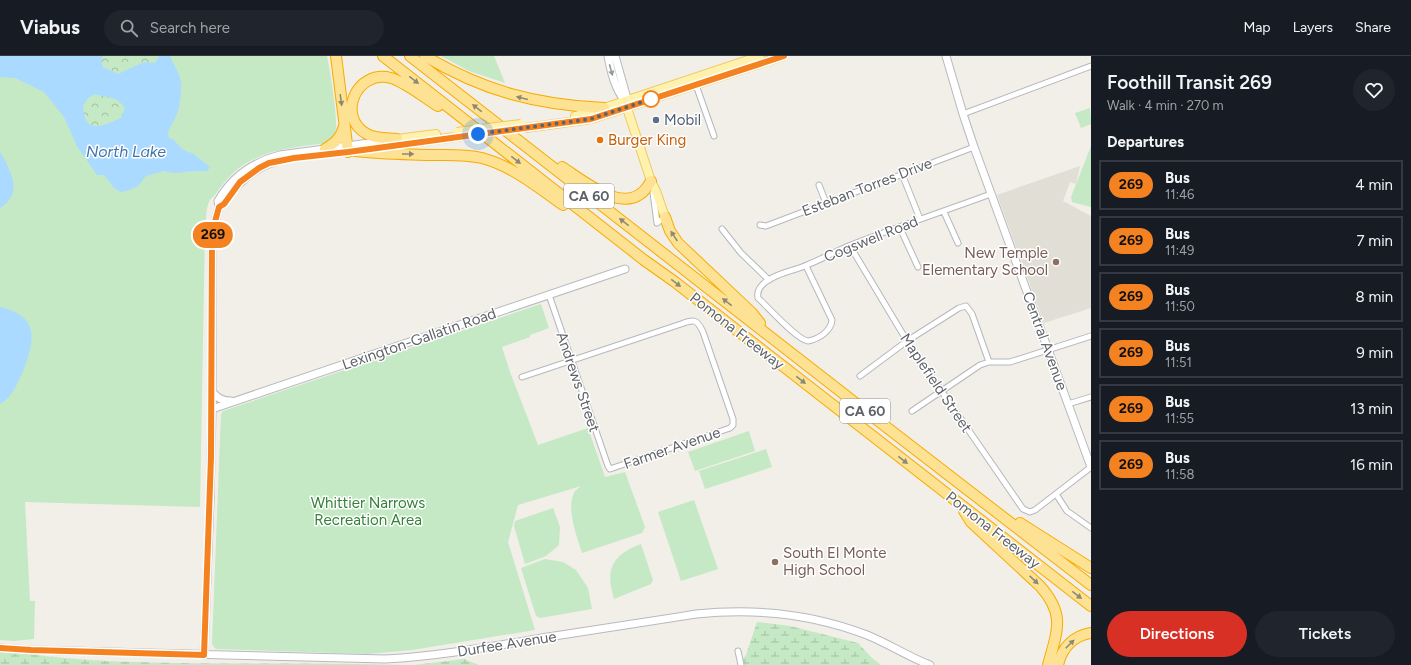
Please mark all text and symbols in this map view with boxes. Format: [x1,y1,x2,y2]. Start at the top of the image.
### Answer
search box [104,10,384,46]
text: Viabus [20,16,80,39]
icon: search [118,17,140,39]
text: Search here [150,19,230,37]
text: Map [1243,19,1271,36]
text: Layers [1293,19,1333,36]
text: Share [1355,19,1391,36]
one-way arrow [608,64,614,76]
button: heart [1353,69,1395,111]
text: Foothill Transit 269 [1107,71,1272,94]
one-way arrow [409,76,419,84]
unlabelled marker [642,90,660,108]
one-way arrow [338,94,344,107]
one-way arrow [516,95,528,101]
text: Walk · 4 min · 270 m [1107,98,1224,113]
one-way arrow [472,104,483,113]
place label: Mobil [664,111,701,129]
marker: Mobil [651,115,661,125]
your location [468,124,488,144]
place label: Burger King [608,131,686,149]
text: Departures [1107,133,1184,151]
marker: Burger King [595,135,605,145]
water label: North Lake [86,142,166,161]
one-way arrow [402,151,415,157]
street label: Esteban Torres Drive [799,154,935,220]
one-way arrow [511,156,522,164]
text: Bus [1165,169,1190,187]
text: 269 [1119,176,1143,193]
text: 4 min [1355,176,1393,194]
road number: CA 60 [564,184,614,208]
text: 11:46 [1165,187,1194,202]
street label: Cogswell Road [821,212,921,266]
one-way arrow [618,218,629,227]
line badge: 269 [190,222,236,248]
text: Bus [1165,225,1190,243]
text: 269 [201,226,225,243]
one-way arrow [670,230,677,242]
text: 269 [1119,232,1143,249]
text: 7 min [1357,232,1393,250]
text: 11:49 [1165,243,1194,258]
place label: New Temple Elementary School [922,244,1048,279]
marker: New Temple Elementary School [1051,257,1061,267]
one-way arrow [670,279,681,287]
text: Bus [1165,281,1190,299]
text: 269 [1119,288,1143,305]
text: 8 min [1355,288,1393,306]
street label: Pomona Freeway [686,289,788,373]
street label: Central Avenue [1019,289,1071,393]
one-way arrow [721,298,732,306]
text: 11:50 [1165,299,1195,314]
street label: Lexington-Gallatin Road [340,304,498,374]
street label: Andrews Street [552,330,604,435]
street label: Maplefield Street [896,330,976,436]
text: Bus [1165,337,1190,355]
text: 269 [1119,344,1143,361]
text: 9 min [1356,344,1393,362]
text: 11:51 [1165,355,1192,370]
one-way arrow [795,376,806,384]
text: Bus [1165,393,1190,411]
road number: CA 60 [840,399,890,423]
text: 269 [1119,400,1143,417]
text: 13 min [1350,400,1393,418]
text: 11:55 [1165,411,1194,426]
street label: Farmer Avenue [621,423,723,473]
text: Bus [1165,449,1190,467]
one-way arrow [898,456,909,464]
text: 269 [1119,456,1143,473]
text: 16 min [1350,456,1393,474]
text: 11:58 [1165,467,1194,482]
street label: Pomona Freeway [942,488,1044,572]
park label: Whittier Narrows Recreation Area [311,494,425,529]
place label: South El Monte High School [783,544,887,579]
marker: South El Monte High School [770,557,780,567]
one-way arrow [1029,575,1039,585]
one-way arrow [1072,591,1083,599]
button: Directions [1107,611,1247,657]
button: Tickets [1255,611,1395,657]
street label: Durfee Avenue [456,627,558,661]
one-way arrow [1065,639,1075,649]

